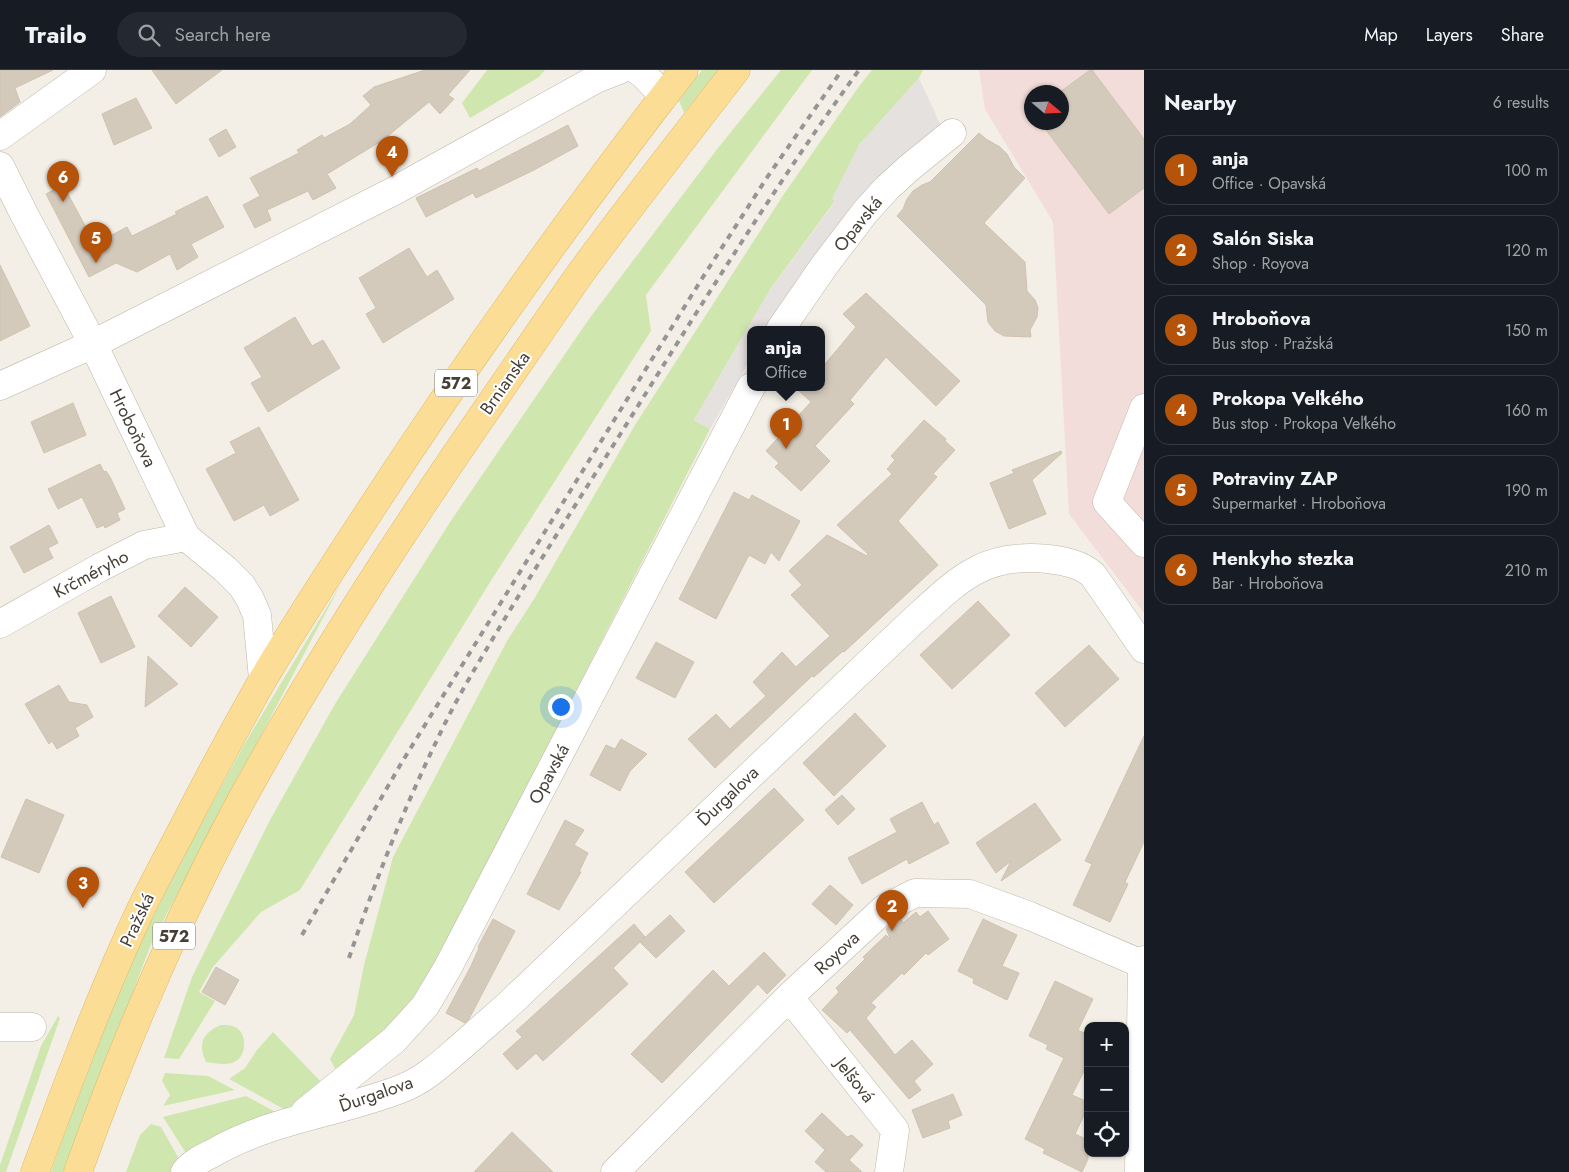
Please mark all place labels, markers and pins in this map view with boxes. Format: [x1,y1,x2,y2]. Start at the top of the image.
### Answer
pin: 4 [376,136,408,177]
pin: 6 [47,161,79,202]
pin: 5 [80,222,112,263]
pin: 1 [770,408,802,449]
pin: 3 [67,867,99,908]
pin: 2 [876,890,908,931]

